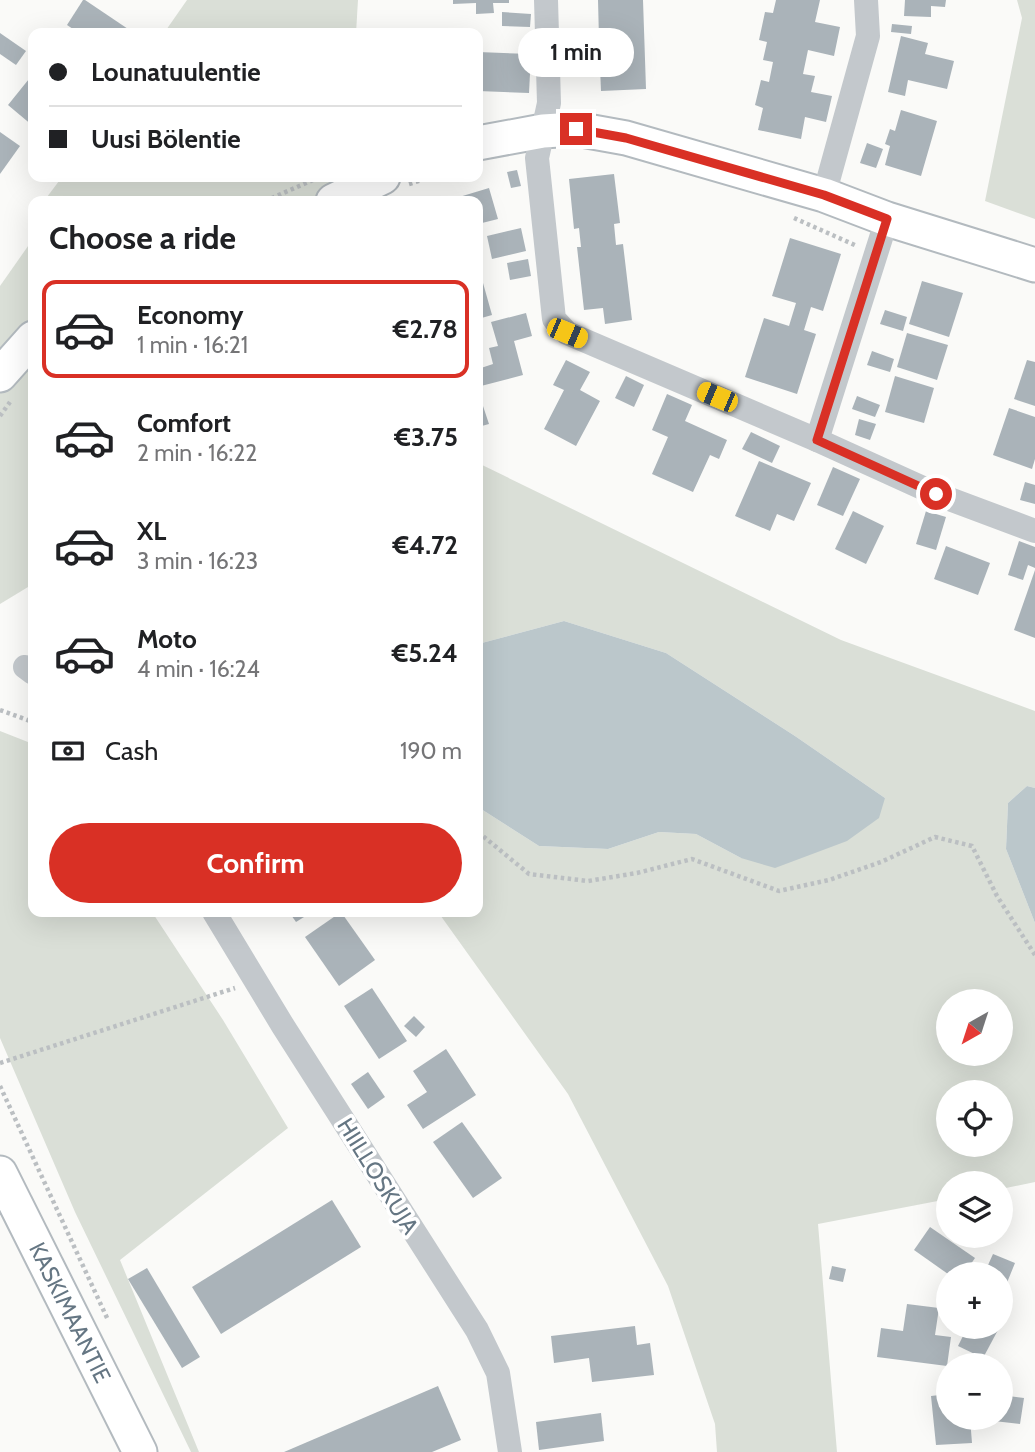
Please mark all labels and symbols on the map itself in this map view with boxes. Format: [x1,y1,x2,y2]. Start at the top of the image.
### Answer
callout: 1 min [518,27,634,76]
route end [560,113,592,145]
car [544,315,591,351]
car [694,379,741,415]
route start [920,478,952,510]
north arrow [936,989,1013,1066]
street label: HIILLOSKUJA [331,1113,425,1239]
street label: KASKIMAANTIE [23,1238,117,1387]

